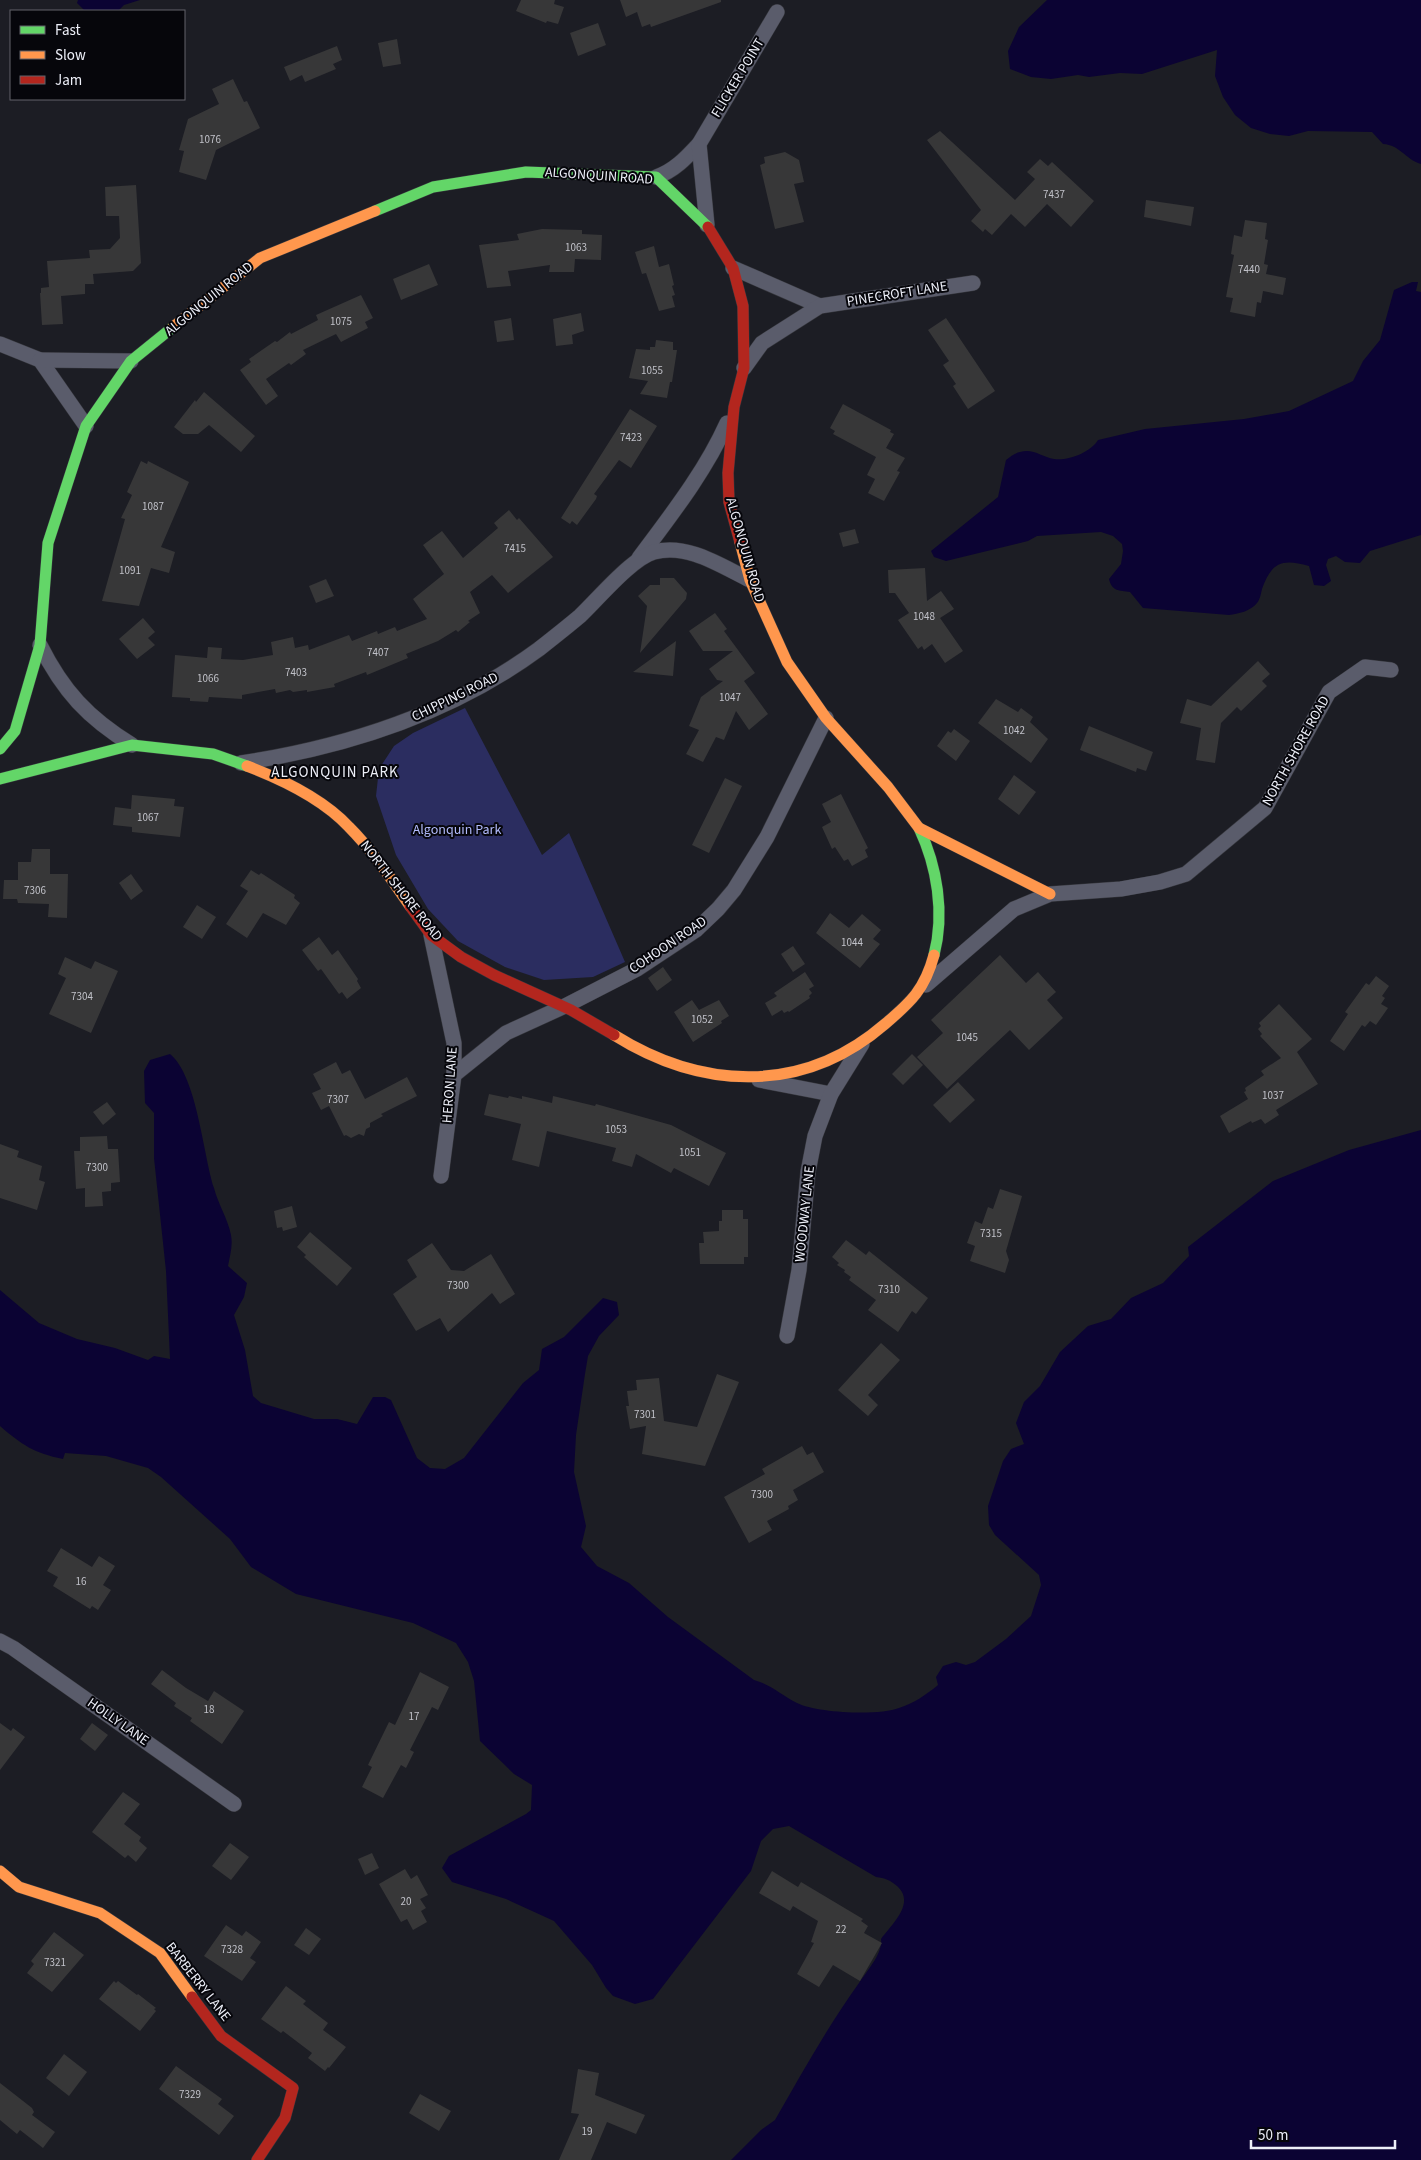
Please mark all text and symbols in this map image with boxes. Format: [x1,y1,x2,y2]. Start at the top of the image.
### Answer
legend [10,10,185,100]
text: Fast [55,20,81,41]
street label: FLICKER POINT [706,34,770,121]
text: Slow [55,45,86,66]
text: Jam [55,70,82,91]
house number: 1076 [199,132,221,147]
street label: ALGONQUIN ROAD [544,162,654,190]
house number: 7437 [1043,187,1065,202]
house number: 1063 [565,240,587,255]
street label: ALGONQUIN ROAD [161,257,257,341]
house number: 7440 [1238,262,1260,277]
street label: PINECROFT LANE [845,276,949,312]
house number: 1075 [330,314,352,329]
house number: 1055 [641,363,663,378]
house number: 7423 [620,430,642,445]
street label: ALGONQUIN ROAD [720,495,770,605]
house number: 1087 [142,499,164,514]
house number: 7415 [504,541,526,556]
house number: 1091 [119,563,141,578]
house number: 1048 [913,609,935,624]
house number: 7407 [367,645,389,660]
house number: 7403 [285,665,307,680]
street label: CHIPPING ROAD [408,667,502,727]
house number: 1066 [197,671,219,686]
house number: 1047 [719,690,741,705]
street label: NORTH SHORE ROAD [1257,692,1335,810]
house number: 1042 [1003,723,1025,738]
district label: ALGONQUIN PARK [271,762,399,783]
house number: 1067 [137,810,159,825]
park label: Algonquin Park [413,820,501,840]
street label: NORTH SHORE ROAD [355,836,447,946]
house number: 7306 [24,883,46,898]
street label: COHOON ROAD [625,912,711,978]
house number: 1044 [841,935,863,950]
house number: 7304 [71,989,93,1004]
house number: 1052 [691,1012,713,1027]
house number: 1045 [956,1030,978,1045]
street label: HERON LANE [437,1046,463,1124]
house number: 1037 [1262,1088,1284,1103]
house number: 7307 [327,1092,349,1107]
house number: 1053 [605,1122,627,1137]
house number: 1051 [679,1145,701,1160]
house number: 7300 [86,1160,108,1175]
street label: WOODWAY LANE [790,1165,820,1263]
house number: 7315 [980,1226,1002,1241]
house number: 7300 [447,1278,469,1293]
house number: 7310 [878,1282,900,1297]
house number: 7301 [634,1407,656,1422]
house number: 7300 [751,1487,773,1502]
house number: 16 [76,1574,87,1589]
street label: HOLLY LANE [83,1693,153,1751]
house number: 18 [204,1702,215,1717]
house number: 17 [409,1709,419,1724]
house number: 20 [401,1894,411,1909]
house number: 22 [836,1922,846,1937]
street label: BARBERRY LANE [161,1938,235,2026]
house number: 7328 [221,1942,243,1957]
house number: 7321 [44,1955,66,1970]
house number: 7329 [179,2087,201,2102]
scale bar [1251,2118,1395,2150]
house number: 19 [582,2124,592,2139]
text: 50 m [1258,2125,1288,2146]

